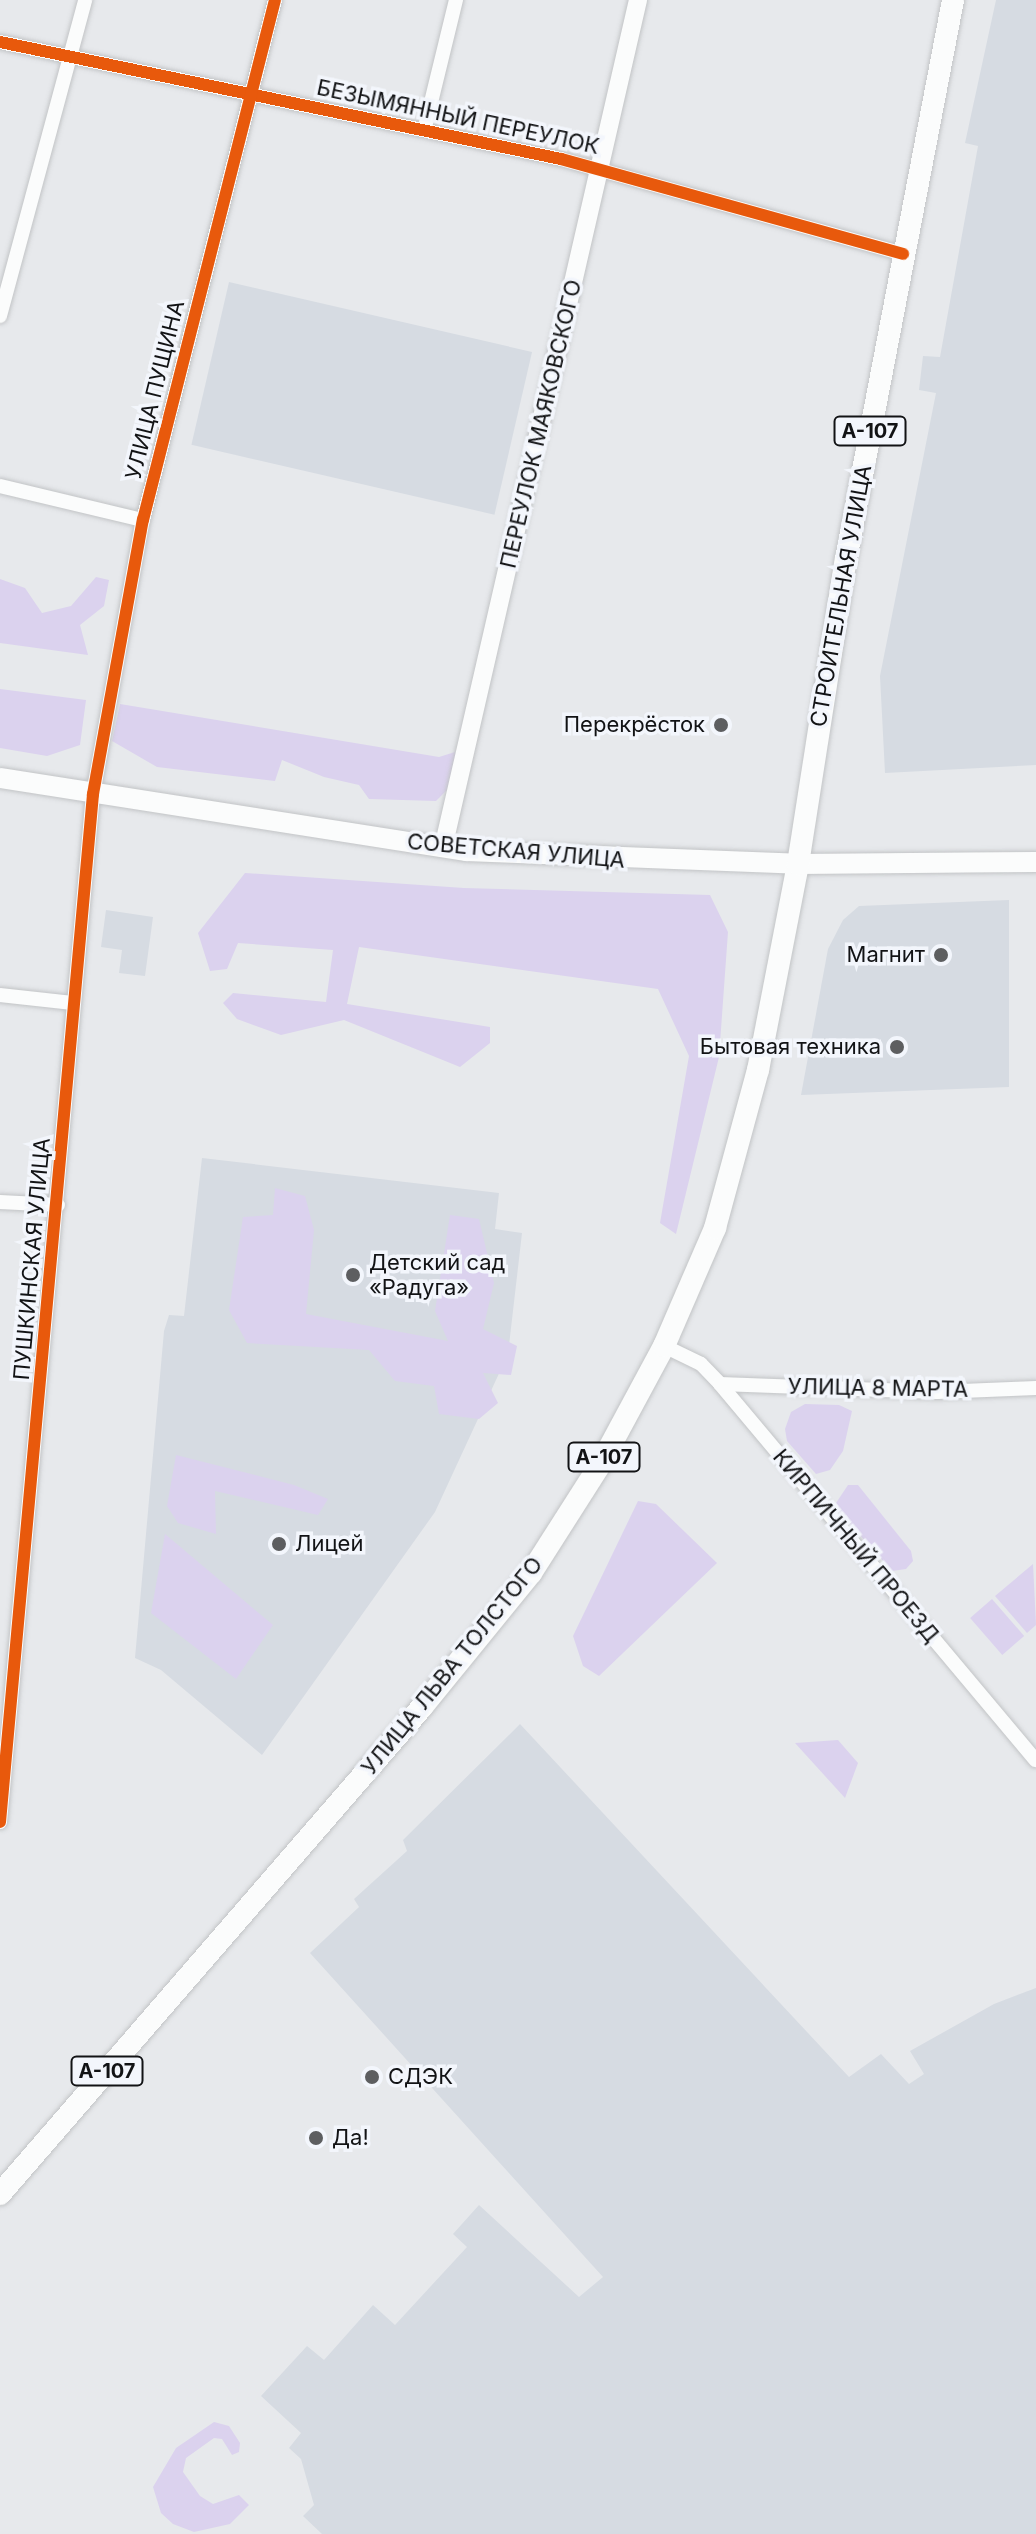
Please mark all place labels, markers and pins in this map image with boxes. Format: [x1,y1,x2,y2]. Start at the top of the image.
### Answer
place label: Перекрёсток [564,712,705,738]
marker: Перекрёсток [712,716,730,734]
place label: Магнит [847,942,925,968]
marker: Магнит [932,946,950,964]
place label: Бытовая техника [700,1034,881,1060]
marker: Бытовая техника [888,1038,906,1056]
place label: Детский сад «Радуга» [369,1249,505,1300]
marker: Детский сад «Радуга» [344,1266,362,1284]
place label: Лицей [295,1531,363,1557]
marker: Лицей [270,1535,288,1553]
place label: СДЭК [388,2064,453,2090]
marker: СДЭК [363,2068,381,2086]
place label: Да! [332,2125,369,2151]
marker: Да! [307,2129,325,2147]

